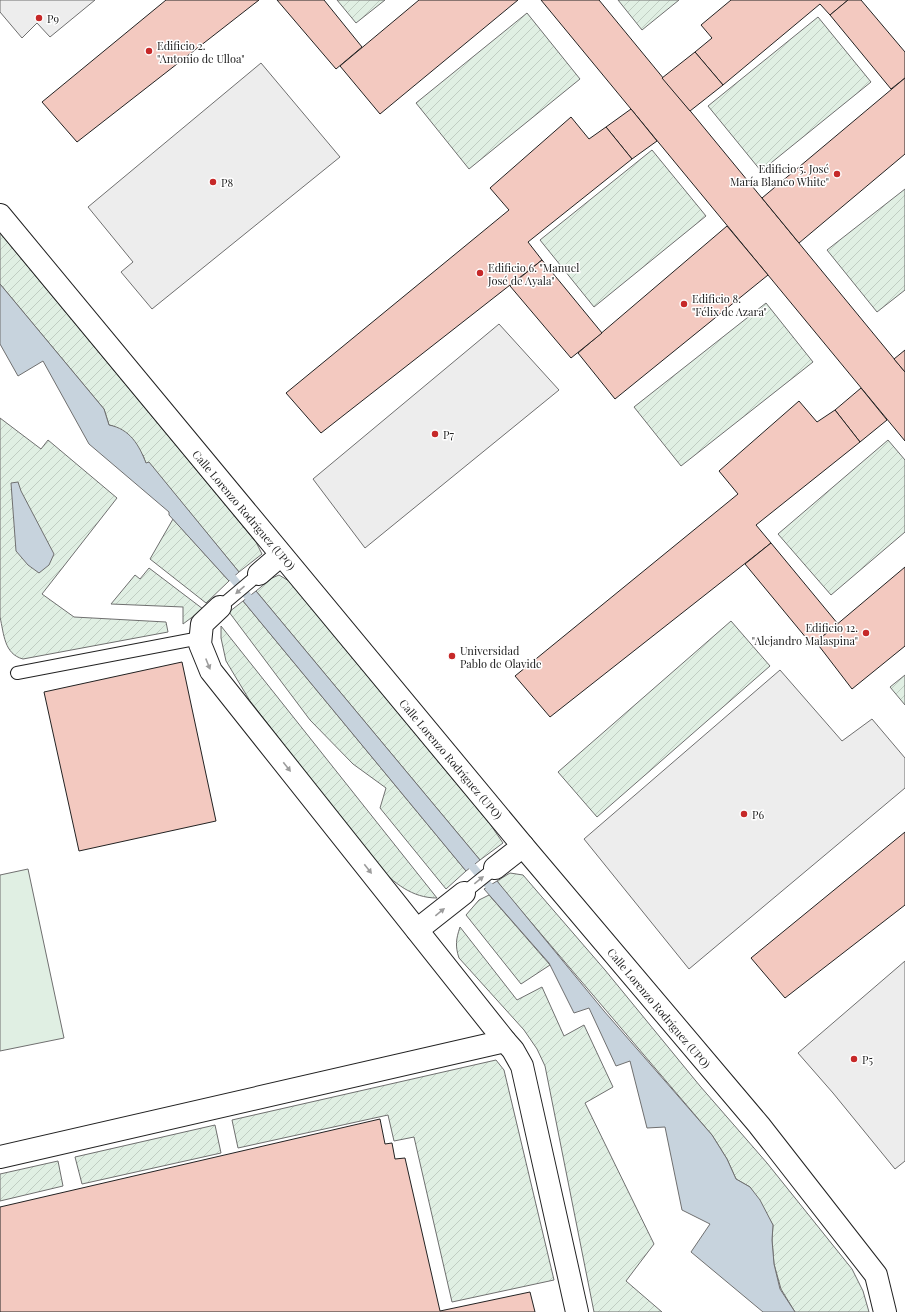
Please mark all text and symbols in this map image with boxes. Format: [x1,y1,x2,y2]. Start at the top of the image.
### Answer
place label: P9 [47,11,59,26]
marker: P9 [34,13,44,23]
place label: Edificio 2. "Antonio de Ulloa" [157,38,244,66]
marker: Edificio 2. "Antonio de Ulloa" [144,46,154,56]
place label: Edificio 5. José María Blanco White" [730,161,829,189]
marker: Edificio 5. José María Blanco White" [832,169,842,179]
place label: P8 [221,175,233,190]
marker: P8 [208,177,218,187]
place label: Edificio 6. "Manuel José de Ayala" [487,260,579,288]
marker: Edificio 6. "Manuel José de Ayala" [475,268,485,278]
place label: Edificio 8. "Félix de Azara" [692,291,767,319]
marker: Edificio 8. "Félix de Azara" [679,299,689,309]
place label: P7 [443,427,454,442]
marker: P7 [430,429,440,439]
street label: Calle Lorenzo Rodríguez (UPO) [189,447,299,573]
one-way arrow [234,586,245,595]
place label: Edificio 12. "Alejandro Malaspina" [752,620,858,648]
marker: Edificio 12. "Alejandro Malaspina" [861,628,871,638]
place label: Universidad Pablo de Olavide [460,643,542,671]
marker: Universidad Pablo de Olavide [447,651,457,661]
one-way arrow [205,659,211,670]
street label: Calle Lorenzo Rodríguez (UPO) [396,696,506,822]
one-way arrow [283,762,291,773]
place label: P6 [752,807,764,822]
marker: P6 [739,809,749,819]
one-way arrow [364,863,372,874]
one-way arrow [474,876,484,885]
one-way arrow [435,907,446,916]
street label: Calle Lorenzo Rodríguez (UPO) [604,945,714,1071]
place label: P5 [862,1052,873,1067]
marker: P5 [849,1054,859,1064]

